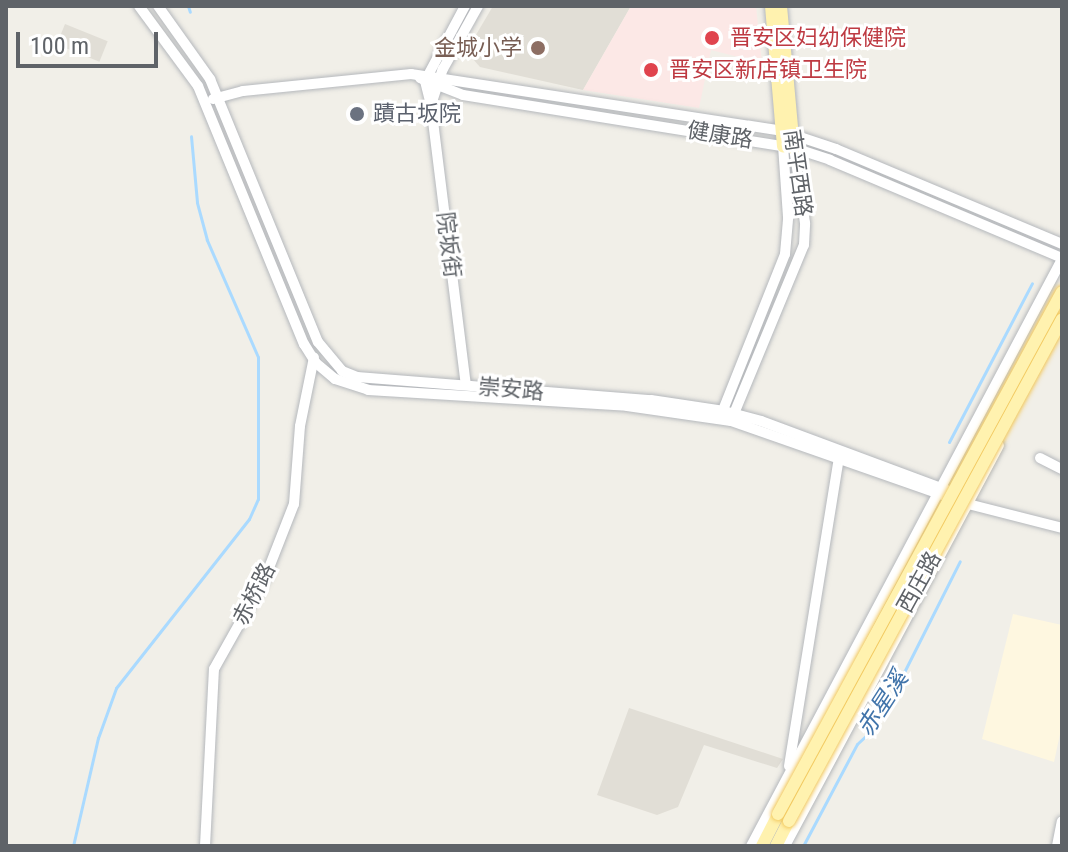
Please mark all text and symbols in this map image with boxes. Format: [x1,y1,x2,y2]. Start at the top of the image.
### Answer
scale bar [20,16,162,66]
place label: 晋安区妇幼保健院 [730,25,906,51]
marker: 晋安区妇幼保健院 [701,27,723,49]
text: 100 m [30,32,89,60]
place label: 金城小学 [434,35,522,61]
marker: 金城小学 [529,39,547,57]
place label: 晋安区新店镇卫生院 [669,57,867,83]
marker: 晋安区新店镇卫生院 [640,59,662,81]
place label: 蹟古坂院 [373,101,461,127]
marker: 蹟古坂院 [348,105,366,123]
street label: 健康路 [685,117,755,153]
street label: 南平西路 [779,128,817,218]
street label: 院坂街 [432,211,466,279]
street label: 崇安路 [477,373,545,405]
street label: 西庄路 [891,547,947,617]
street label: 赤桥路 [227,559,281,629]
water label: 赤星溪 [851,666,915,742]

